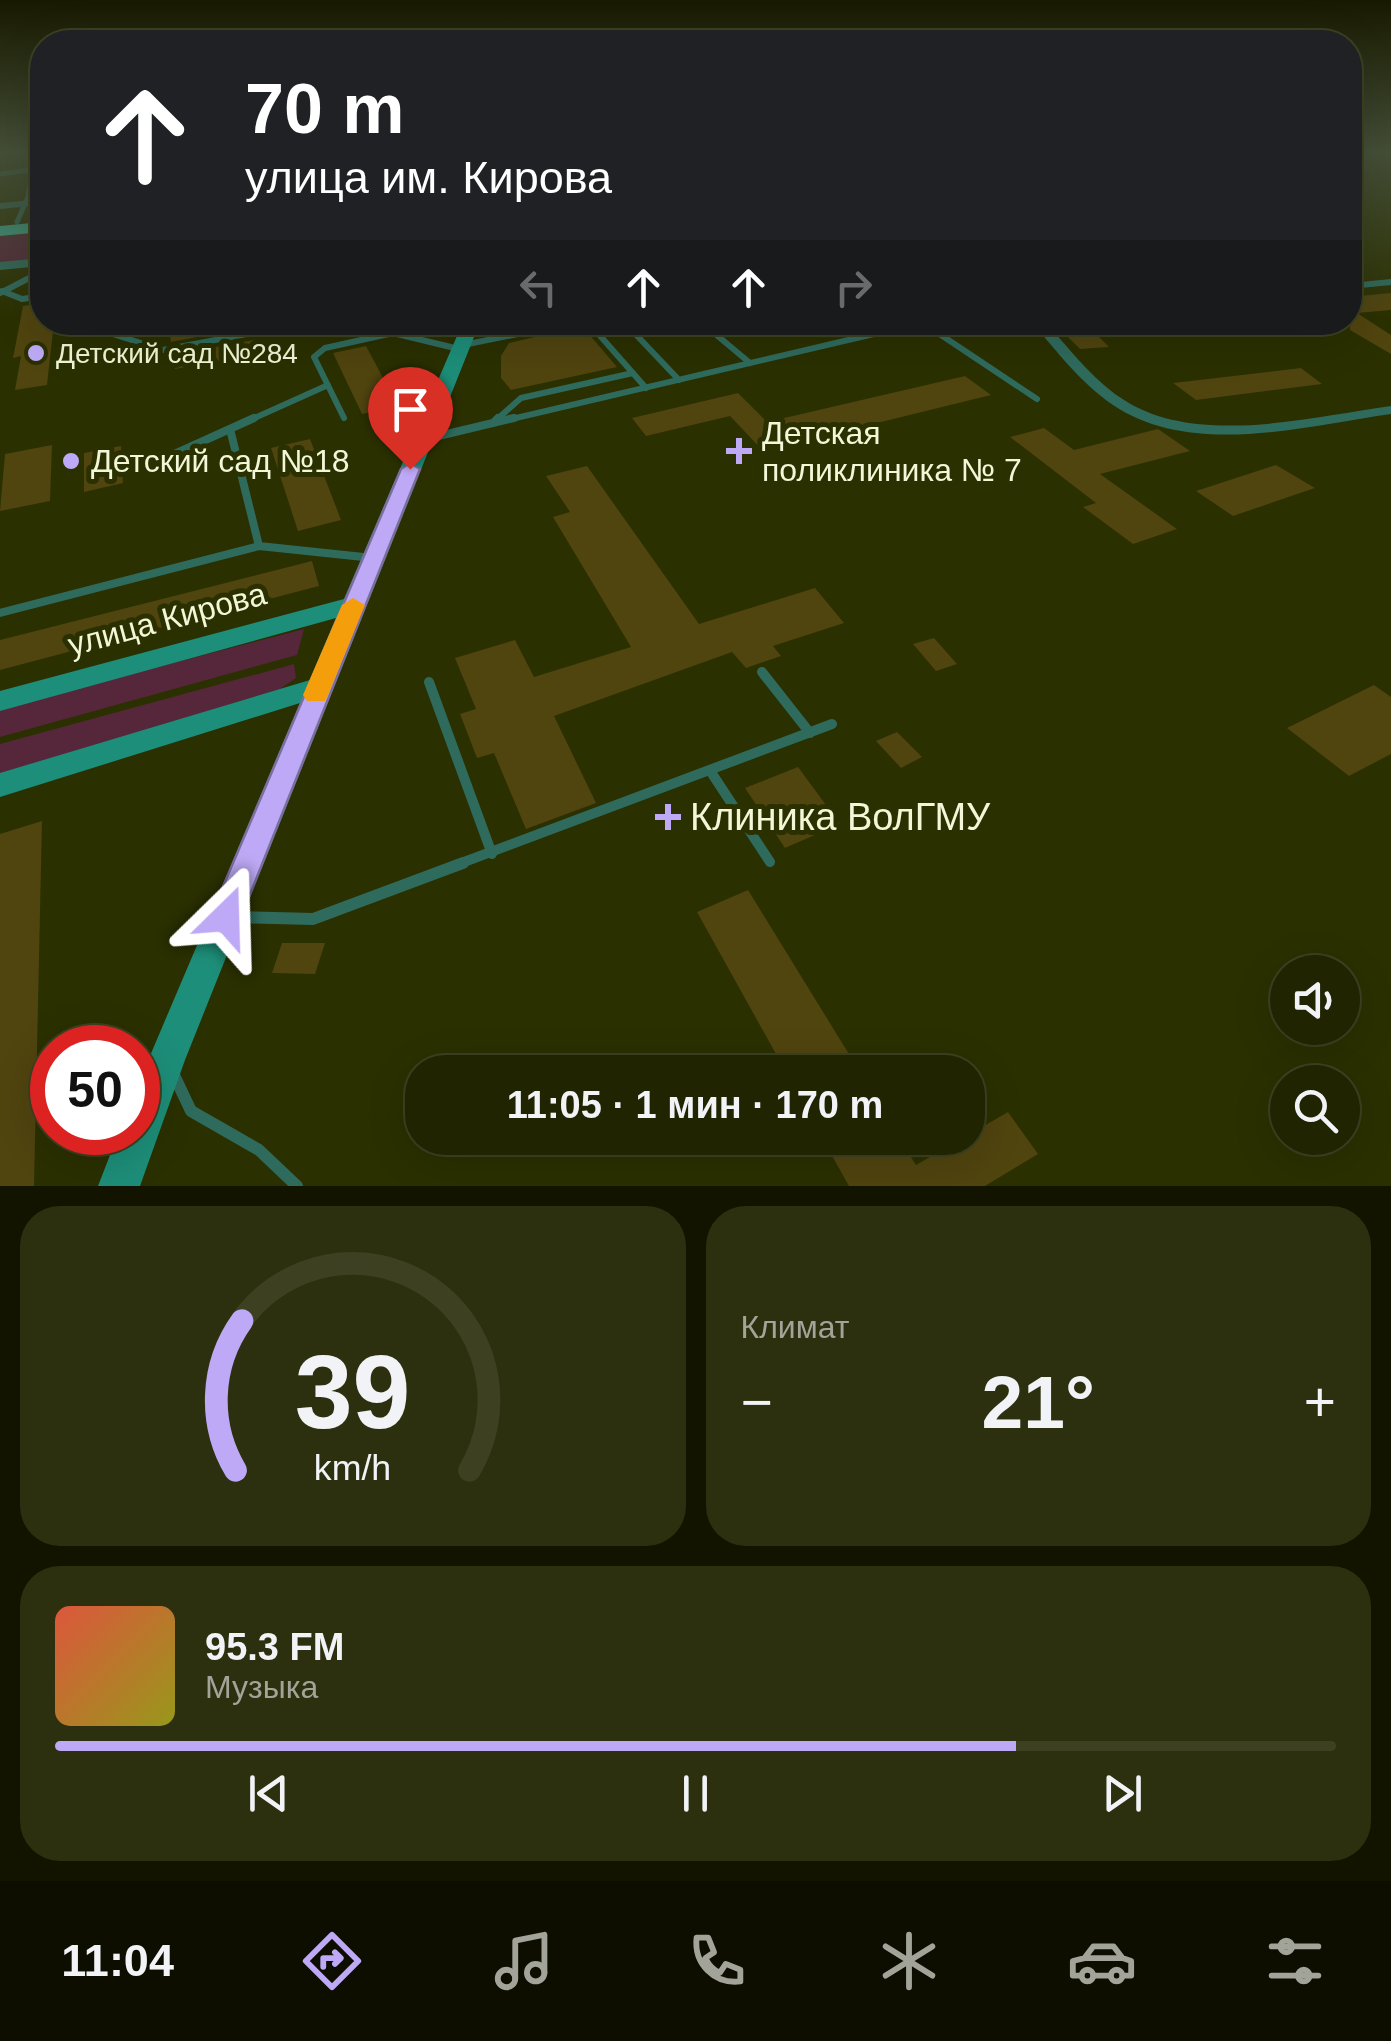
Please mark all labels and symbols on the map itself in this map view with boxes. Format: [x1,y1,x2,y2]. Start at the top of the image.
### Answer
place label: Детский сад №284 [56,338,298,369]
marker: Детский сад №284 [25,342,47,364]
pin [368,367,453,470]
place label: Детская поликлиника № 7 [762,415,1022,488]
marker: Детская поликлиника № 7 [726,438,752,464]
place label: Детский сад №18 [91,443,350,479]
marker: Детский сад №18 [60,450,82,472]
street label: улица Кирова [64,575,270,663]
place label: Клиника ВолГМУ [690,796,991,838]
marker: Клиника ВолГМУ [655,804,681,830]
position arrow [174,865,278,969]
speed limit sign: 50 [30,1025,160,1155]

